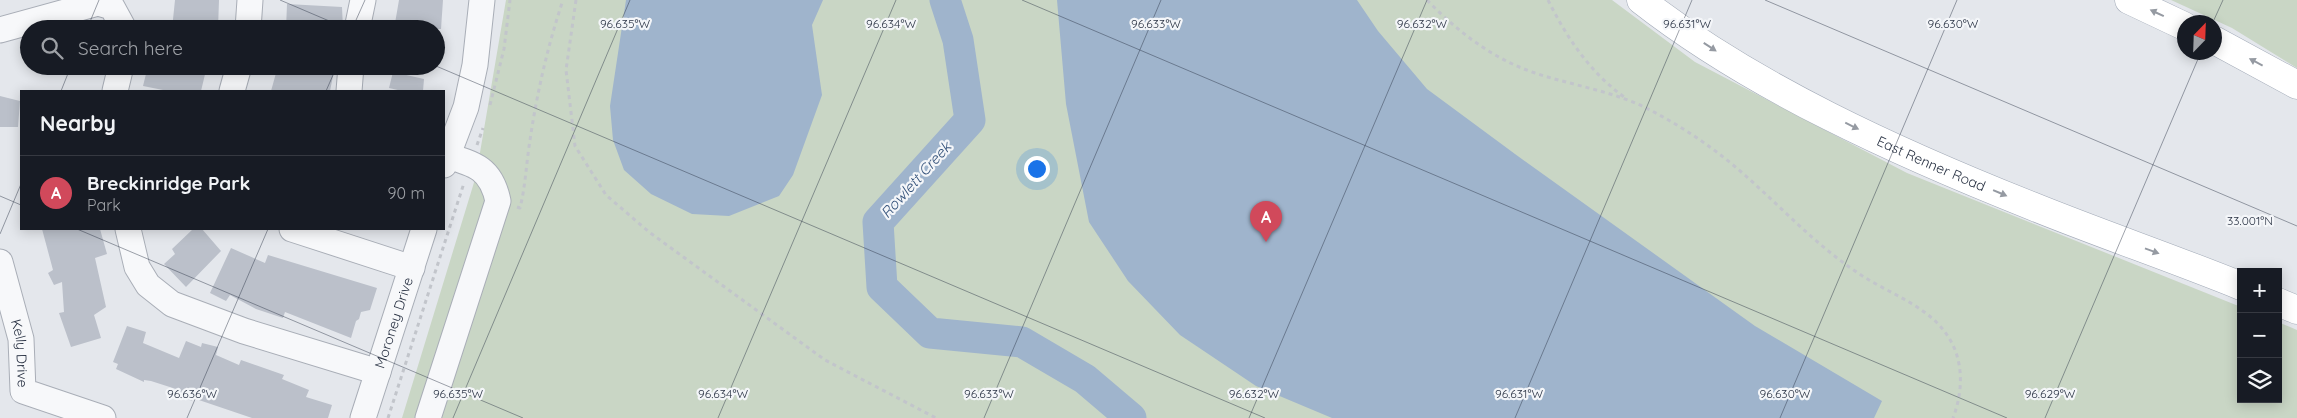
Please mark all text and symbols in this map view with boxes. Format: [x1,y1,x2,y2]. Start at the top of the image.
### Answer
one-way arrow [2150,9,2164,17]
north arrow [2177,15,2222,60]
text: 96.635°W [600,16,650,31]
text: 96.634°W [866,16,916,31]
text: 96.633°W [1131,16,1181,31]
text: 96.632°W [1397,16,1448,31]
text: 96.631°W [1663,16,1711,31]
text: 96.630°W [1928,16,1979,31]
search box [20,20,445,75]
icon: search [38,34,66,62]
text: Search here [78,36,183,60]
one-way arrow [1703,42,1717,52]
one-way arrow [2249,58,2263,66]
text: Nearby [40,110,116,136]
one-way arrow [1845,122,1859,130]
street label: East Renner Road [1874,132,1988,195]
water label: Rowlett Creek [876,136,956,222]
your location [1024,156,1050,182]
text: Breckinridge Park [87,171,250,195]
text: A [51,183,61,203]
text: 90 m [388,183,425,203]
one-way arrow [1993,189,2008,197]
text: Park [87,195,121,215]
pin: A [1250,201,1282,242]
text: 33.001°N [2227,213,2273,228]
one-way arrow [2144,248,2159,255]
map controls [2237,268,2282,403]
button: + [2237,268,2282,313]
street label: Moroney Drive [371,275,417,371]
button: − [2237,313,2282,358]
street label: Kelly Drive [7,317,32,388]
button: layers [2237,358,2282,403]
text: 96.636°W [167,386,217,401]
text: 96.635°W [433,386,483,401]
text: 96.634°W [698,386,748,401]
text: 96.633°W [964,386,1014,401]
text: 96.632°W [1229,386,1280,401]
text: 96.631°W [1495,386,1543,401]
text: 96.630°W [1760,386,1811,401]
text: 96.629°W [2025,386,2076,401]

